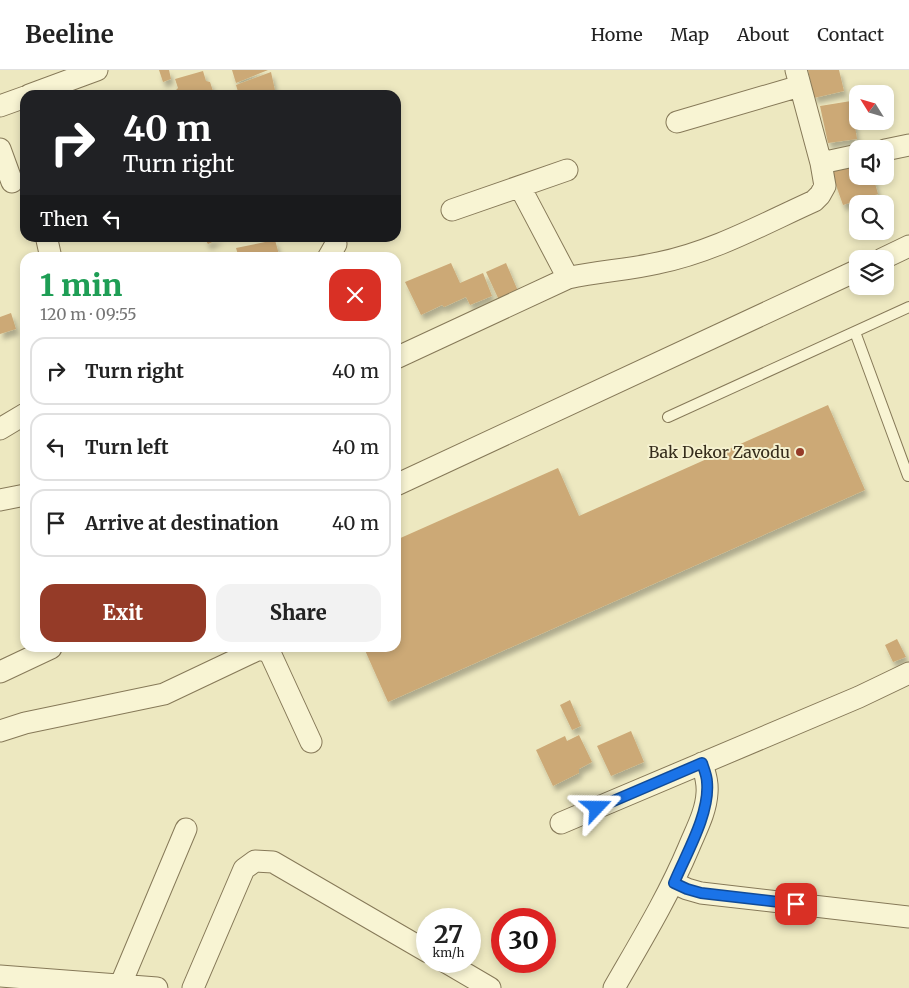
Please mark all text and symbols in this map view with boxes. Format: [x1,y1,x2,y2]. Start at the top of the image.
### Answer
text: Beeline [25,19,114,50]
text: Home [591,23,643,46]
text: Map [671,23,709,46]
text: About [737,23,789,46]
text: Contact [817,23,884,46]
north arrow [849,85,894,130]
map controls [849,85,894,295]
text: 40 m [123,107,211,151]
icon: right [40,110,105,175]
button: sound [849,140,894,185]
text: Turn right [123,150,234,178]
button: search [849,195,894,240]
icon: left [98,205,126,233]
text: Then [40,207,88,231]
button: layers [849,250,894,295]
text: 1 min [40,266,122,304]
button: close [329,269,381,321]
text: 120 m · 09:55 [40,304,137,324]
icon: right [42,357,70,385]
text: Turn right [85,359,184,383]
text: 40 m [332,359,379,383]
icon: left [42,433,70,461]
text: Turn left [85,435,169,459]
text: 40 m [332,435,379,459]
place label: Bak Dekor Zavodu [648,442,790,462]
marker: Bak Dekor Zavodu [794,446,806,458]
icon: arrive [42,509,70,537]
text: Arrive at destination [85,511,279,535]
text: 40 m [332,511,379,535]
button: Exit [40,584,206,642]
button: Share [216,584,381,642]
position arrow [570,781,622,833]
pin [775,883,817,925]
icon: arrive [782,890,810,918]
speed limit sign: 30 [491,908,556,973]
text: 27 [434,918,463,950]
text: km/h [433,945,464,960]

